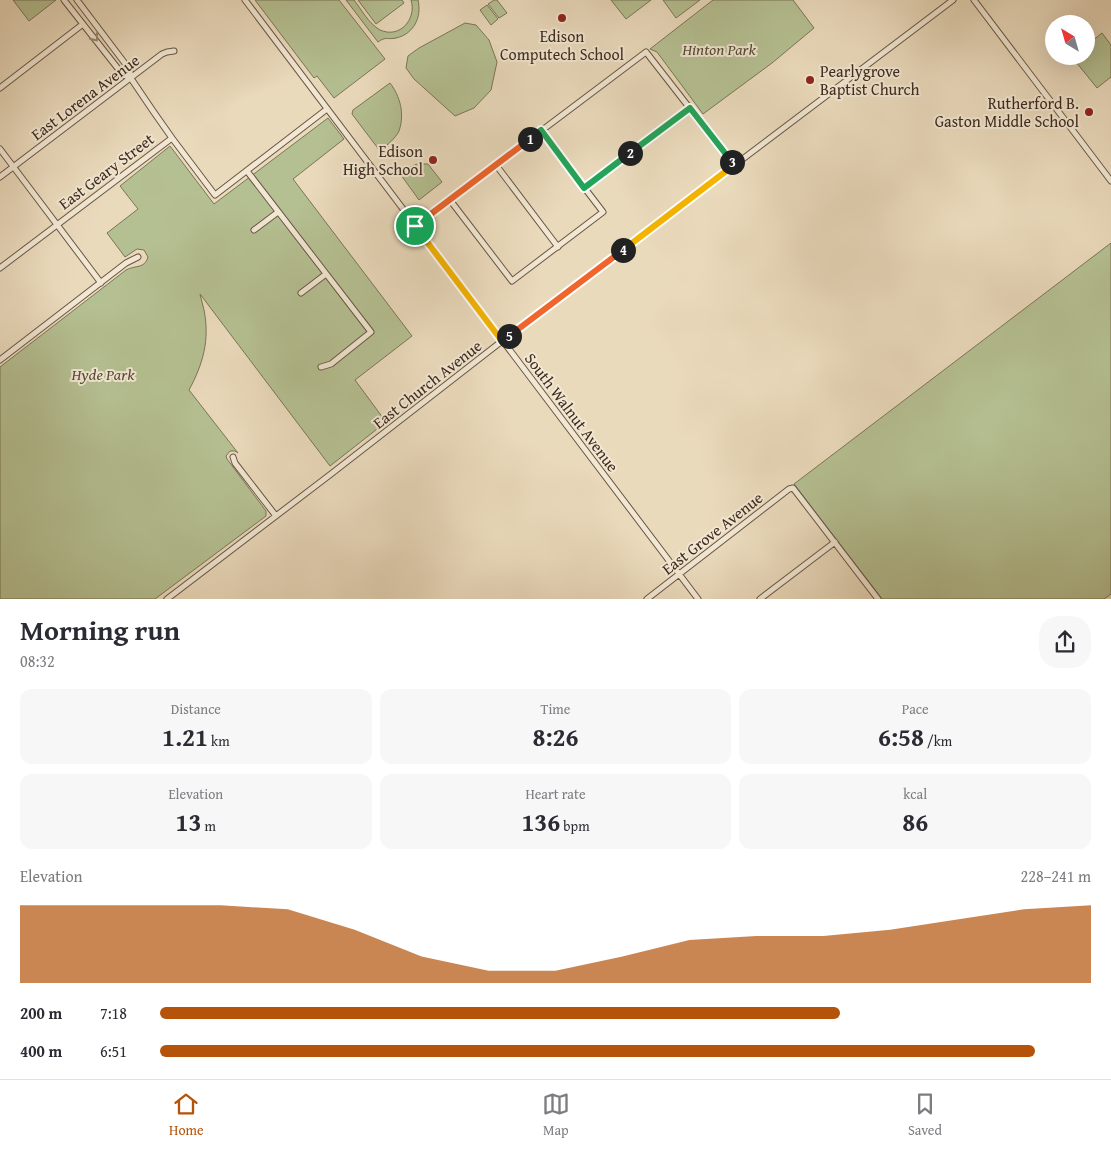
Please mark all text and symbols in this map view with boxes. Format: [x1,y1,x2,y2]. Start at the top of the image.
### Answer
marker: Edison Computech School [556,12,568,24]
north arrow [1045,15,1095,65]
map controls [1045,15,1095,65]
place label: Edison Computech School [500,24,625,66]
one-way arrow [89,32,97,41]
park label: Hinton Park [681,37,757,61]
street label: East Lorena Avenue [26,48,144,146]
place label: Pearlygrove Baptist Church [820,59,919,101]
marker: Pearlygrove Baptist Church [804,74,816,86]
place label: Rutherford B. Gaston Middle School [935,91,1080,133]
marker: Rutherford B. Gaston Middle School [1083,106,1095,118]
pin: 1 [518,126,542,152]
street label: East Geary Street [53,127,159,215]
text: 1 [527,129,534,149]
place label: Edison High School [343,139,424,181]
pin: 2 [618,140,642,166]
text: 2 [627,143,634,163]
pin: 3 [720,150,744,174]
text: 3 [729,152,736,172]
marker: Edison High School [427,154,439,166]
pin [394,205,436,247]
icon: arrive [401,212,429,240]
pin: 4 [610,238,636,262]
text: 4 [620,240,627,260]
pin: 5 [496,324,522,348]
text: 5 [506,326,513,346]
street label: East Church Avenue [367,334,487,434]
street label: South Walnut Avenue [519,347,625,477]
park label: Hyde Park [71,362,135,386]
street label: East Grove Avenue [656,486,768,580]
text: Morning run [20,609,180,650]
button: share [1039,616,1091,668]
text: 08:32 [20,649,55,673]
text: Distance [171,699,221,719]
text: Time [541,699,570,719]
text: Pace [902,699,929,719]
text: 1.21 [162,719,208,755]
text: 8:26 [533,719,578,755]
text: 6:58 [878,719,924,755]
text: km [208,731,230,751]
text: /km [924,731,952,751]
text: Elevation [168,784,223,804]
text: Heart rate [525,784,586,804]
text: kcal [903,784,927,804]
text: 13 [176,804,202,840]
text: 136 [521,804,560,840]
text: 86 [902,804,928,840]
text: m [202,816,216,836]
text: bpm [560,816,590,836]
text: Elevation [20,864,83,888]
text: 228–241 m [1021,864,1091,888]
text: 200 m [20,1001,62,1025]
text: 7:18 [100,1001,127,1025]
text: 400 m [20,1039,62,1063]
text: 6:51 [100,1039,127,1063]
tab: Home [169,1090,204,1140]
tab: Map [542,1090,570,1140]
tab: Saved [908,1090,942,1140]

